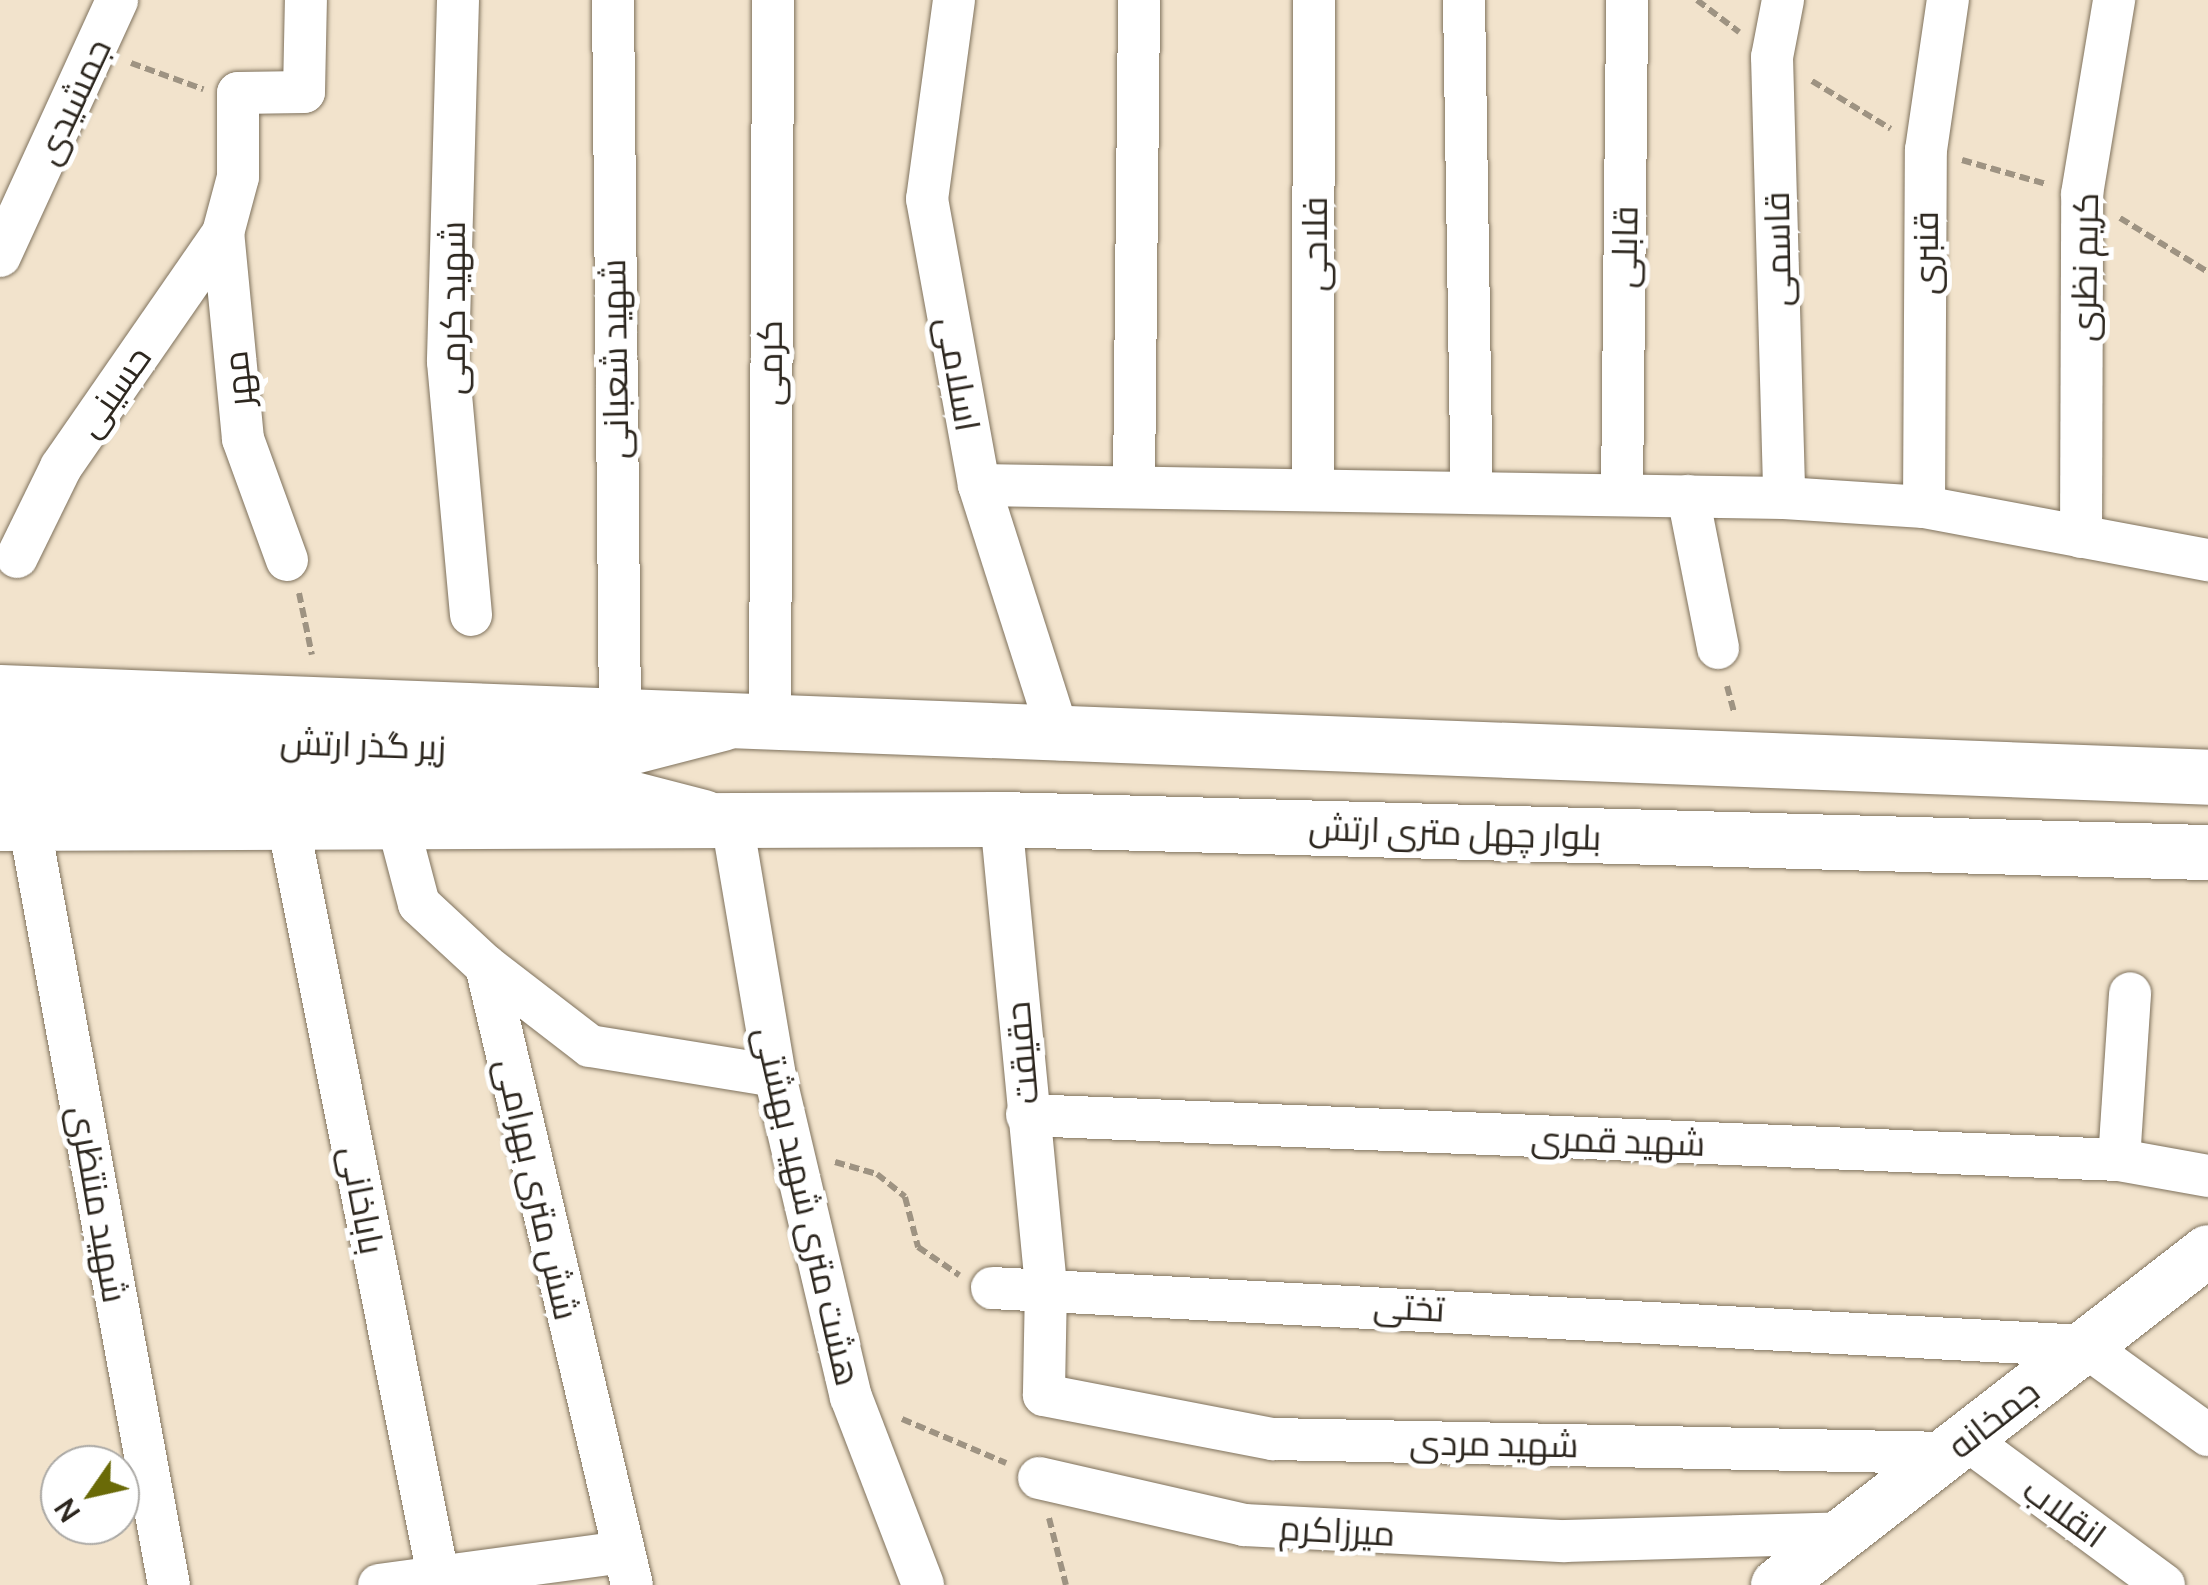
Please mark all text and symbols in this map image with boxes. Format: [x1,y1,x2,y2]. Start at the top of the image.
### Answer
street label: جمشیدی [25,32,119,170]
street label: قاسمی [1755,191,1799,307]
street label: کریم نظری [2062,192,2106,342]
street label: فلاحی [1293,196,1335,292]
street label: قابلی [1602,205,1646,289]
street label: قنبری [1904,211,1946,295]
street label: شهید کرمی [431,221,473,395]
street label: شهید شعبانی [591,259,637,459]
street label: اسلامی [928,314,990,434]
street label: کرمی [748,320,790,406]
street label: حسینی [67,338,159,444]
street label: مهر [213,349,261,409]
street label: زیر گذر ارتش [279,720,447,768]
street label: بلوار چهل متری ارتش [1308,806,1602,858]
street label: حقیقت [996,1000,1046,1106]
street label: هشت متری شهید بهشتی [746,1022,870,1390]
street label: شش متری بهرامی [488,1054,588,1324]
street label: شهید منتظری [61,1102,137,1306]
street label: شهید قمری [1530,1116,1706,1164]
street label: باباخانی [332,1142,394,1258]
street label: تختی [1372,1284,1446,1330]
street label: جمخانه [1939,1369,2047,1467]
street label: شهید مردی [1409,1421,1579,1465]
north arrow [40,1445,140,1545]
street label: انقلاب [2015,1468,2115,1556]
text: N [45,1492,88,1530]
street label: میرزاکرم [1278,1506,1396,1554]

